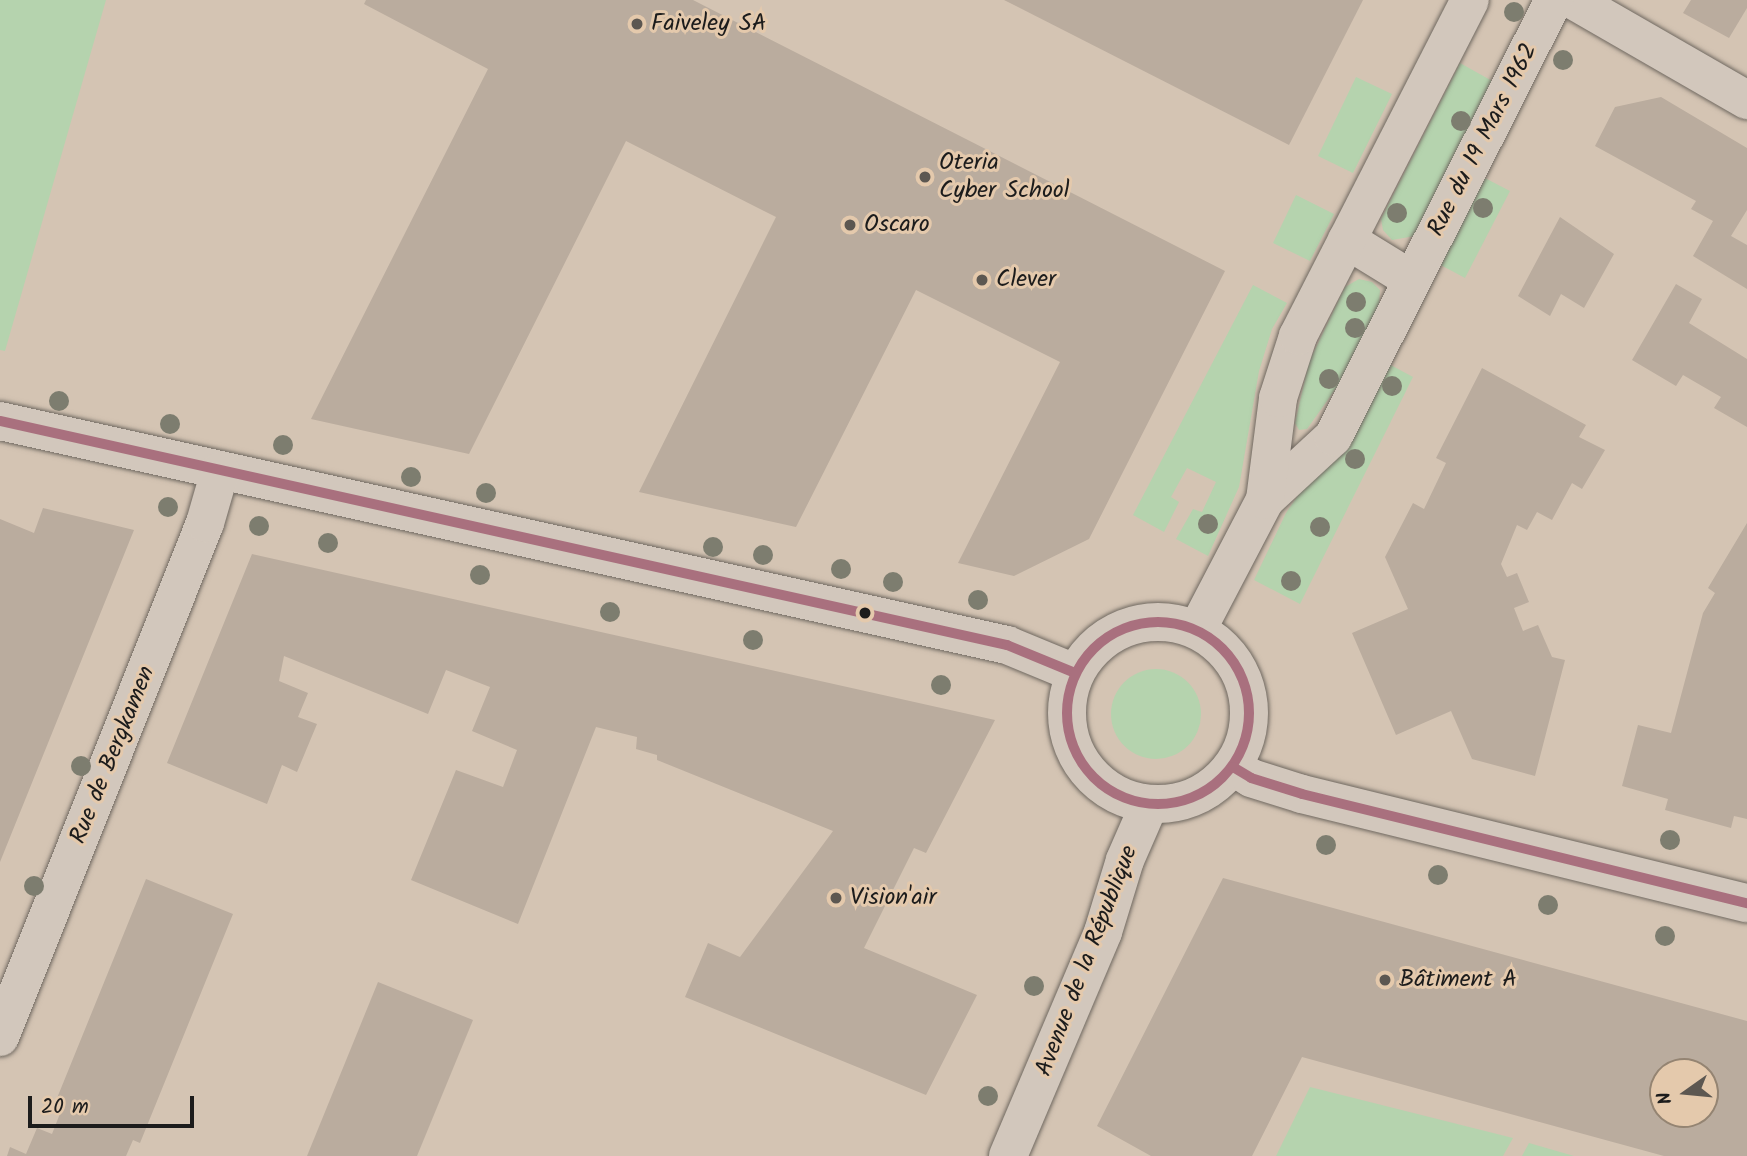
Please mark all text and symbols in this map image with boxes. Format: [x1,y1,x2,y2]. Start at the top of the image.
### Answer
place label: Faiveley SA [651,10,766,38]
marker: Faiveley SA [629,16,645,32]
street label: Rue du 19 Mars 1962 [1422,39,1544,241]
place label: Oteria Cyber School [939,149,1070,205]
marker: Oteria Cyber School [917,169,933,185]
place label: Oscaro [864,211,930,239]
marker: Oscaro [842,217,858,233]
place label: Clever [996,266,1056,294]
marker: Clever [974,272,990,288]
unlabelled marker [858,606,872,620]
street label: Rue de Bergkamen [64,662,162,848]
street label: Avenue de la République [1030,842,1144,1080]
place label: Vision'air [850,884,936,912]
marker: Vision'air [828,890,844,906]
place label: Bâtiment A [1399,966,1517,994]
marker: Bâtiment A [1377,972,1393,988]
north arrow [1649,1058,1719,1128]
scale bar [32,1082,198,1126]
text: N [1650,1088,1682,1108]
text: 20 m [41,1091,89,1124]

